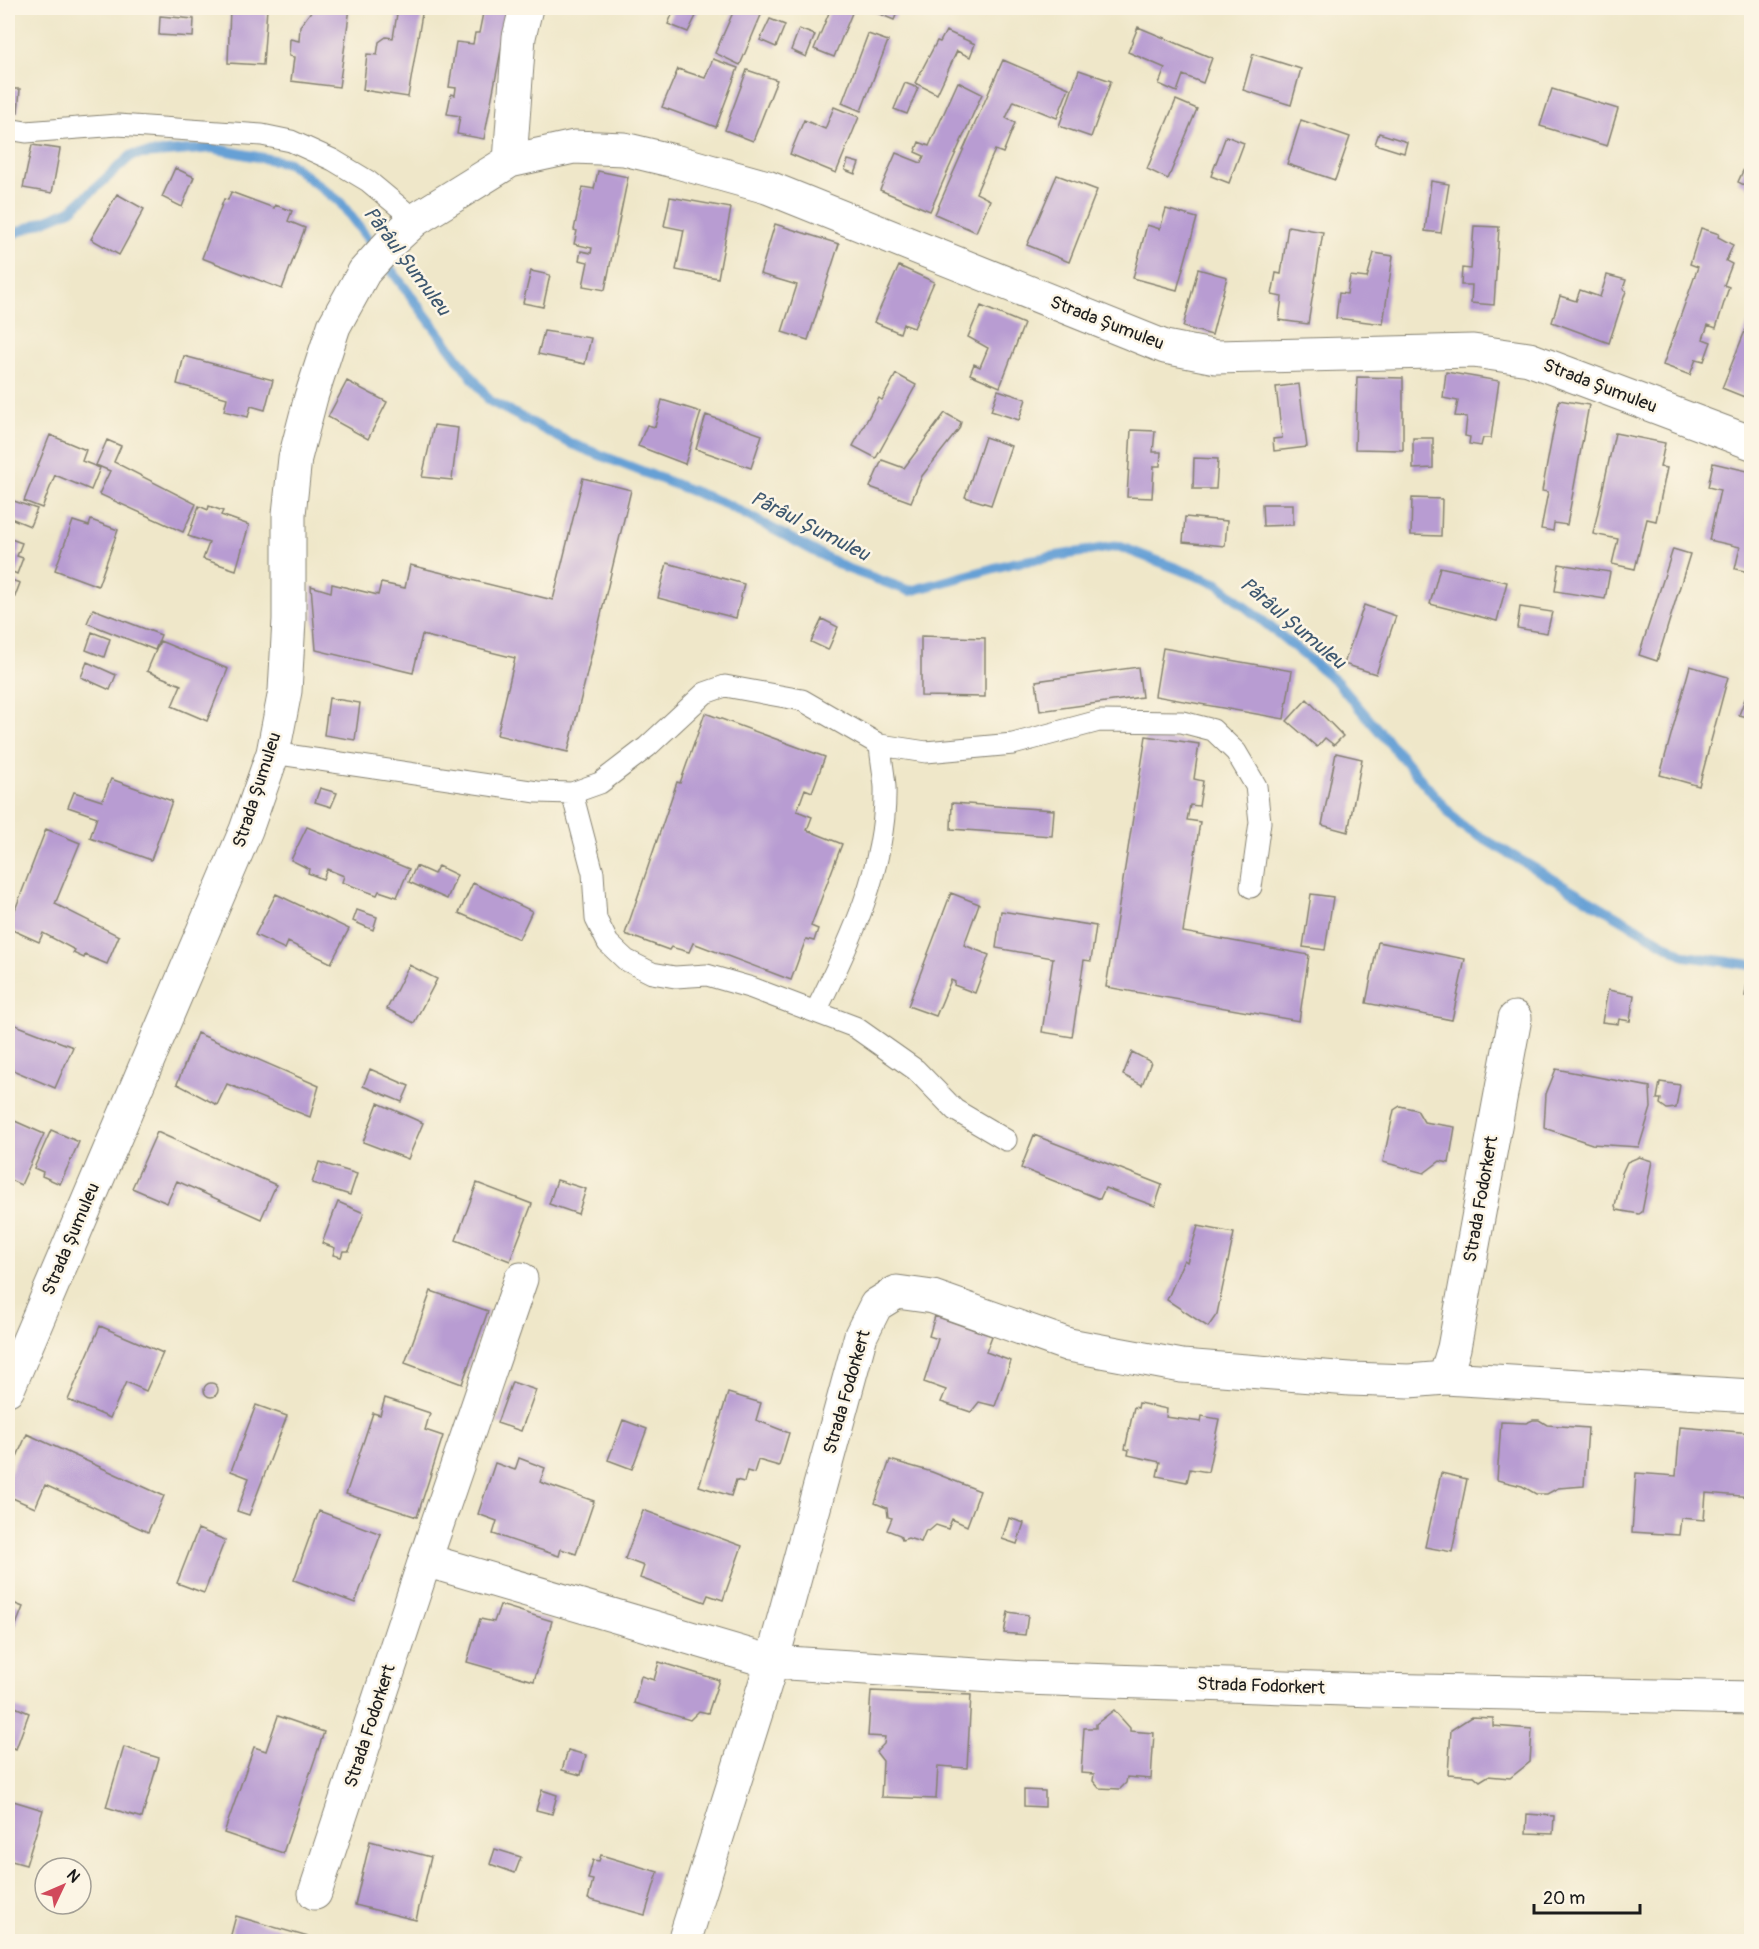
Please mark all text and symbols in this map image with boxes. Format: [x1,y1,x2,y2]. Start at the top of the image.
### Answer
water label: Pârâul Șumuleu [358,202,457,322]
street label: Strada Șumuleu [1047,291,1167,355]
street label: Strada Șumuleu [1540,354,1660,418]
water label: Pârâul Șumuleu [746,485,875,568]
water label: Pârâul Șumuleu [1235,572,1352,676]
street label: Strada Șumuleu [227,729,287,851]
street label: Strada Fodorkert [1459,1133,1504,1264]
street label: Strada Șumuleu [37,1179,105,1299]
street label: Strada Fodorkert [818,1327,876,1457]
street label: Strada Fodorkert [339,1661,401,1790]
street label: Strada Fodorkert [1197,1672,1326,1700]
north arrow [33,1856,93,1916]
text: N [62,1865,84,1887]
scale bar [1534,1877,1640,1915]
text: 20 m [1543,1887,1585,1910]

